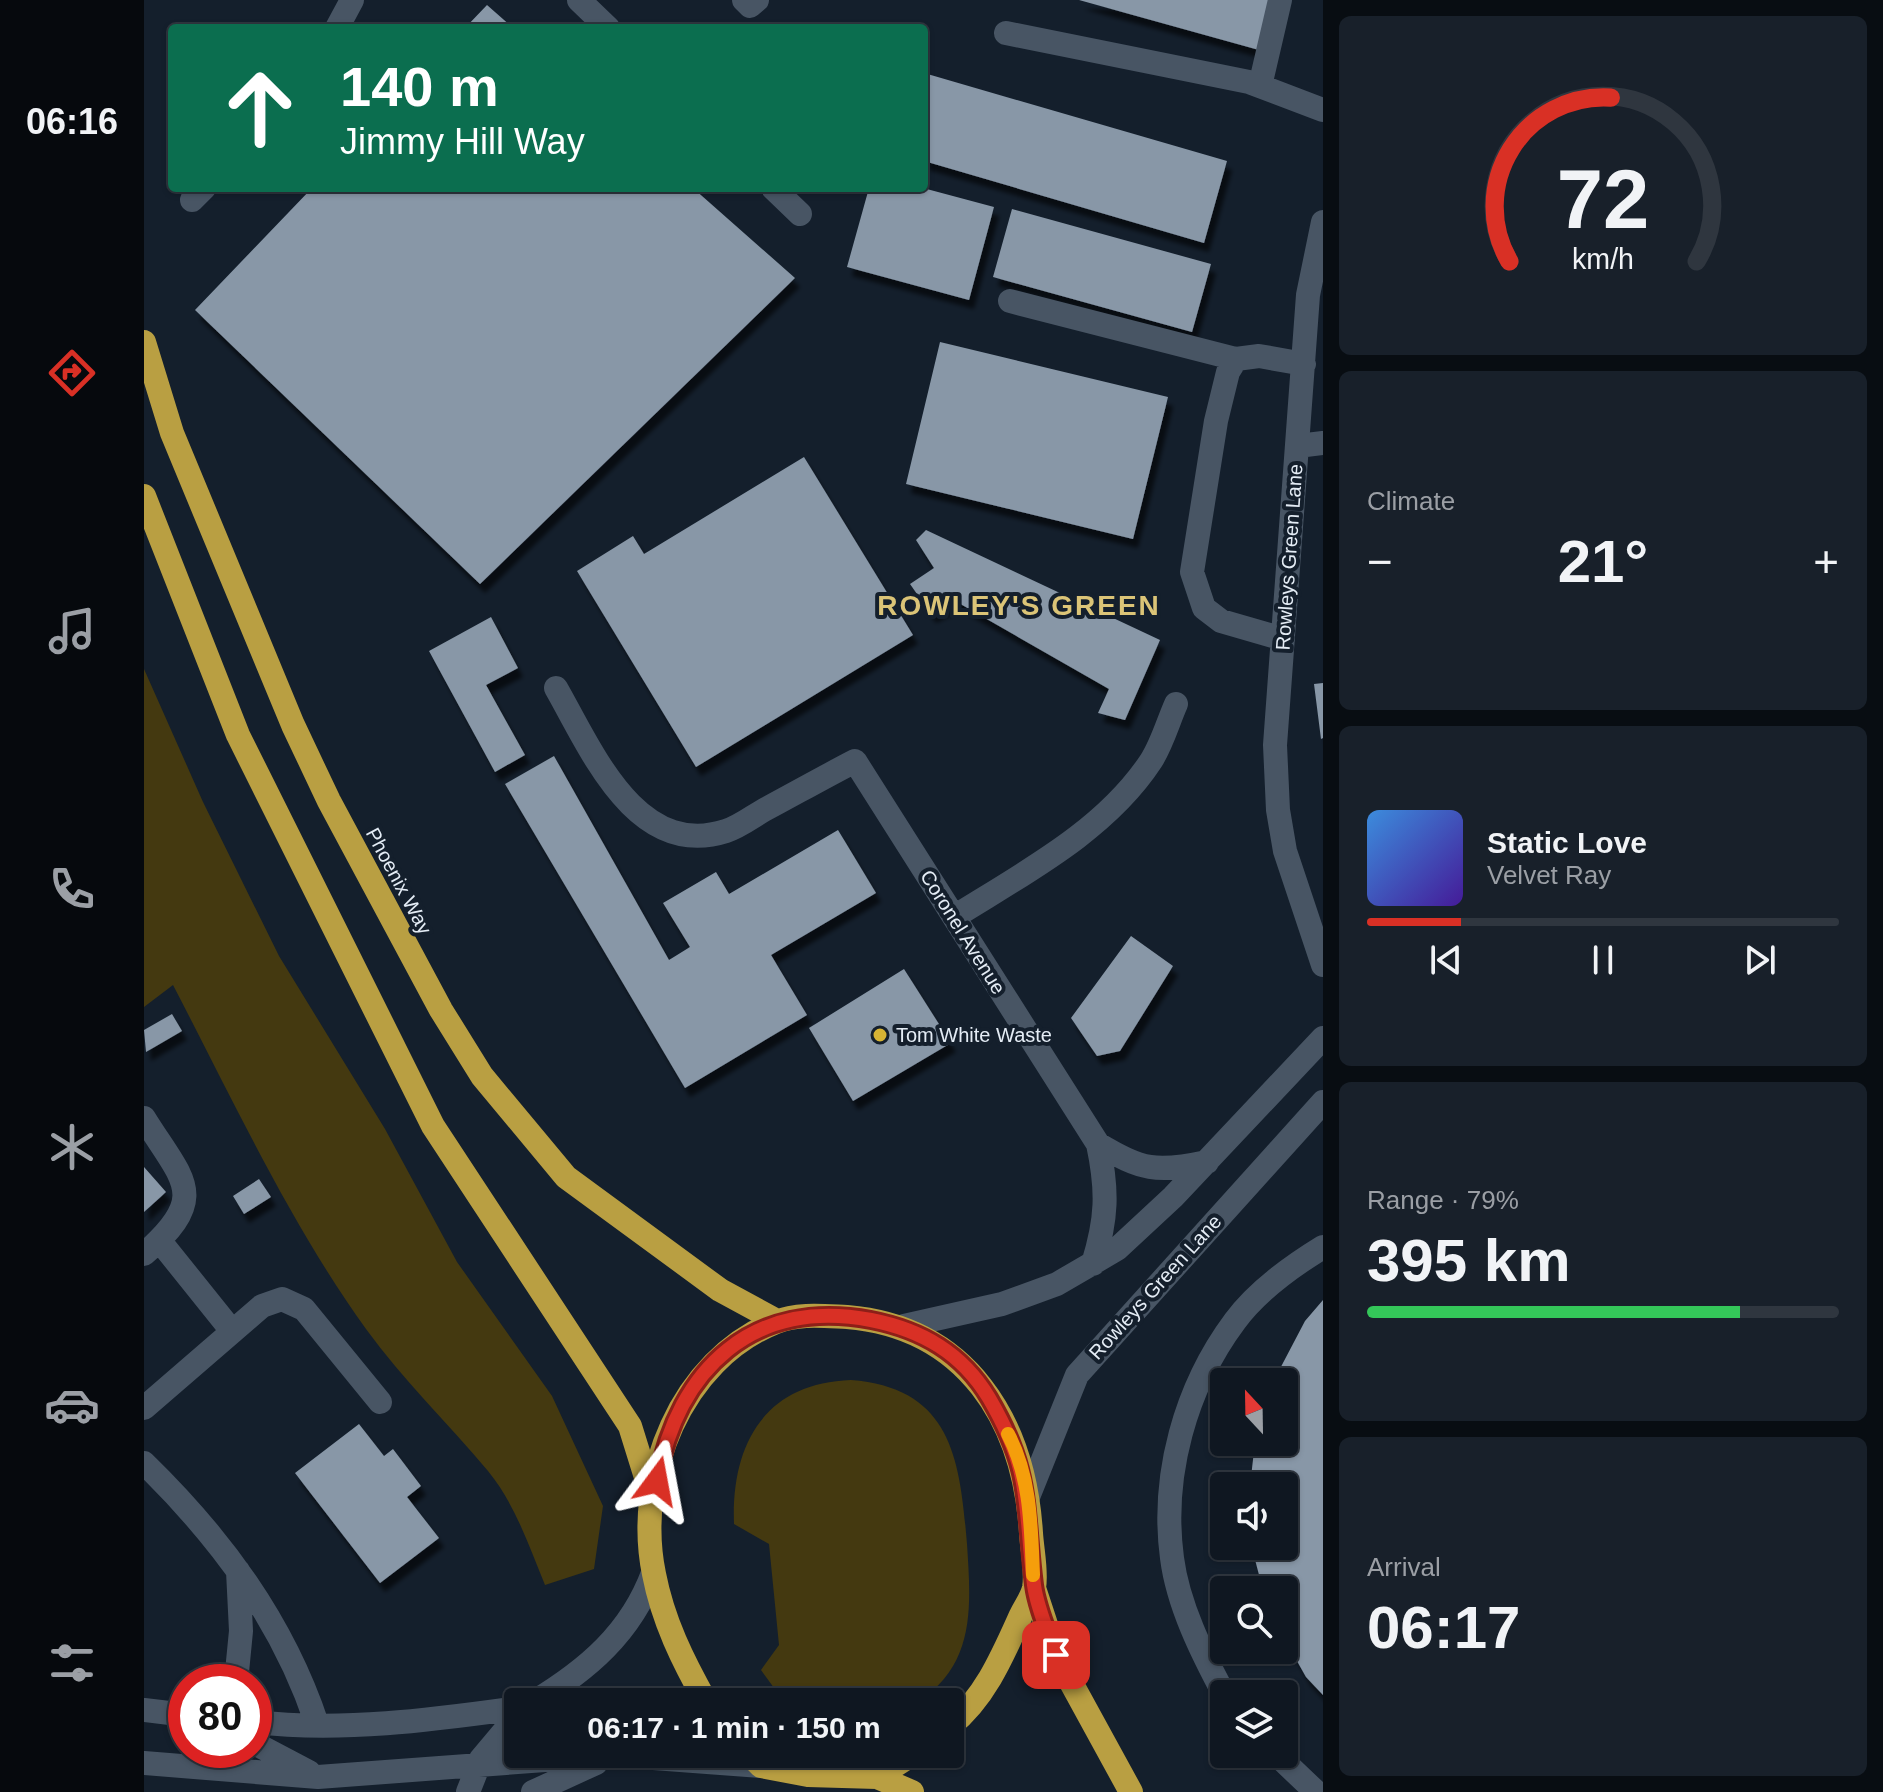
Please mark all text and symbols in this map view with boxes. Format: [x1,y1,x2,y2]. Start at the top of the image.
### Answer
text: 140 m [340,55,499,118]
icon: ahead [208,56,312,160]
text: 06:16 [26,101,118,142]
text: Jimmy Hill Way [340,121,585,162]
text: 72 [1557,152,1649,245]
text: km/h [1572,243,1634,275]
icon: directions [44,345,100,401]
street label: Rowleys Green Lane [1272,463,1306,651]
text: Climate [1367,486,1455,516]
text: 21° [1558,528,1648,595]
text: − [1367,537,1393,586]
text: + [1813,537,1839,586]
district label: ROWLEY'S GREEN [877,590,1161,621]
icon: music [44,603,100,659]
street label: Phoenix Way [362,824,436,938]
text: Static Love [1487,826,1647,859]
text: Velvet Ray [1487,860,1611,890]
icon: phone [44,861,100,917]
street label: Coronel Avenue [916,866,1010,998]
icon: previous [1424,938,1468,982]
icon: pause [1581,938,1625,982]
icon: next [1738,938,1782,982]
place label: Tom White Waste [896,1024,1052,1046]
marker: Tom White Waste [871,1026,889,1044]
icon: climate [44,1119,100,1175]
text: Range · 79% [1367,1185,1519,1215]
street label: Rowleys Green Lane [1084,1210,1226,1364]
text: 395 km [1367,1227,1571,1294]
north arrow [1210,1368,1298,1456]
map controls [1210,1368,1298,1768]
icon: car [44,1377,100,1433]
position arrow [615,1439,699,1523]
button: sound [1210,1472,1298,1560]
text: Arrival [1367,1552,1441,1582]
button: search [1210,1576,1298,1664]
text: 06:17 [1367,1594,1520,1661]
pin [1022,1621,1090,1689]
icon: arrive [1034,1633,1078,1677]
icon: filters [44,1635,100,1691]
speed limit sign: 80 [168,1664,272,1768]
button: layers [1210,1680,1298,1768]
text: 06:17 · 1 min · 150 m [587,1711,881,1744]

